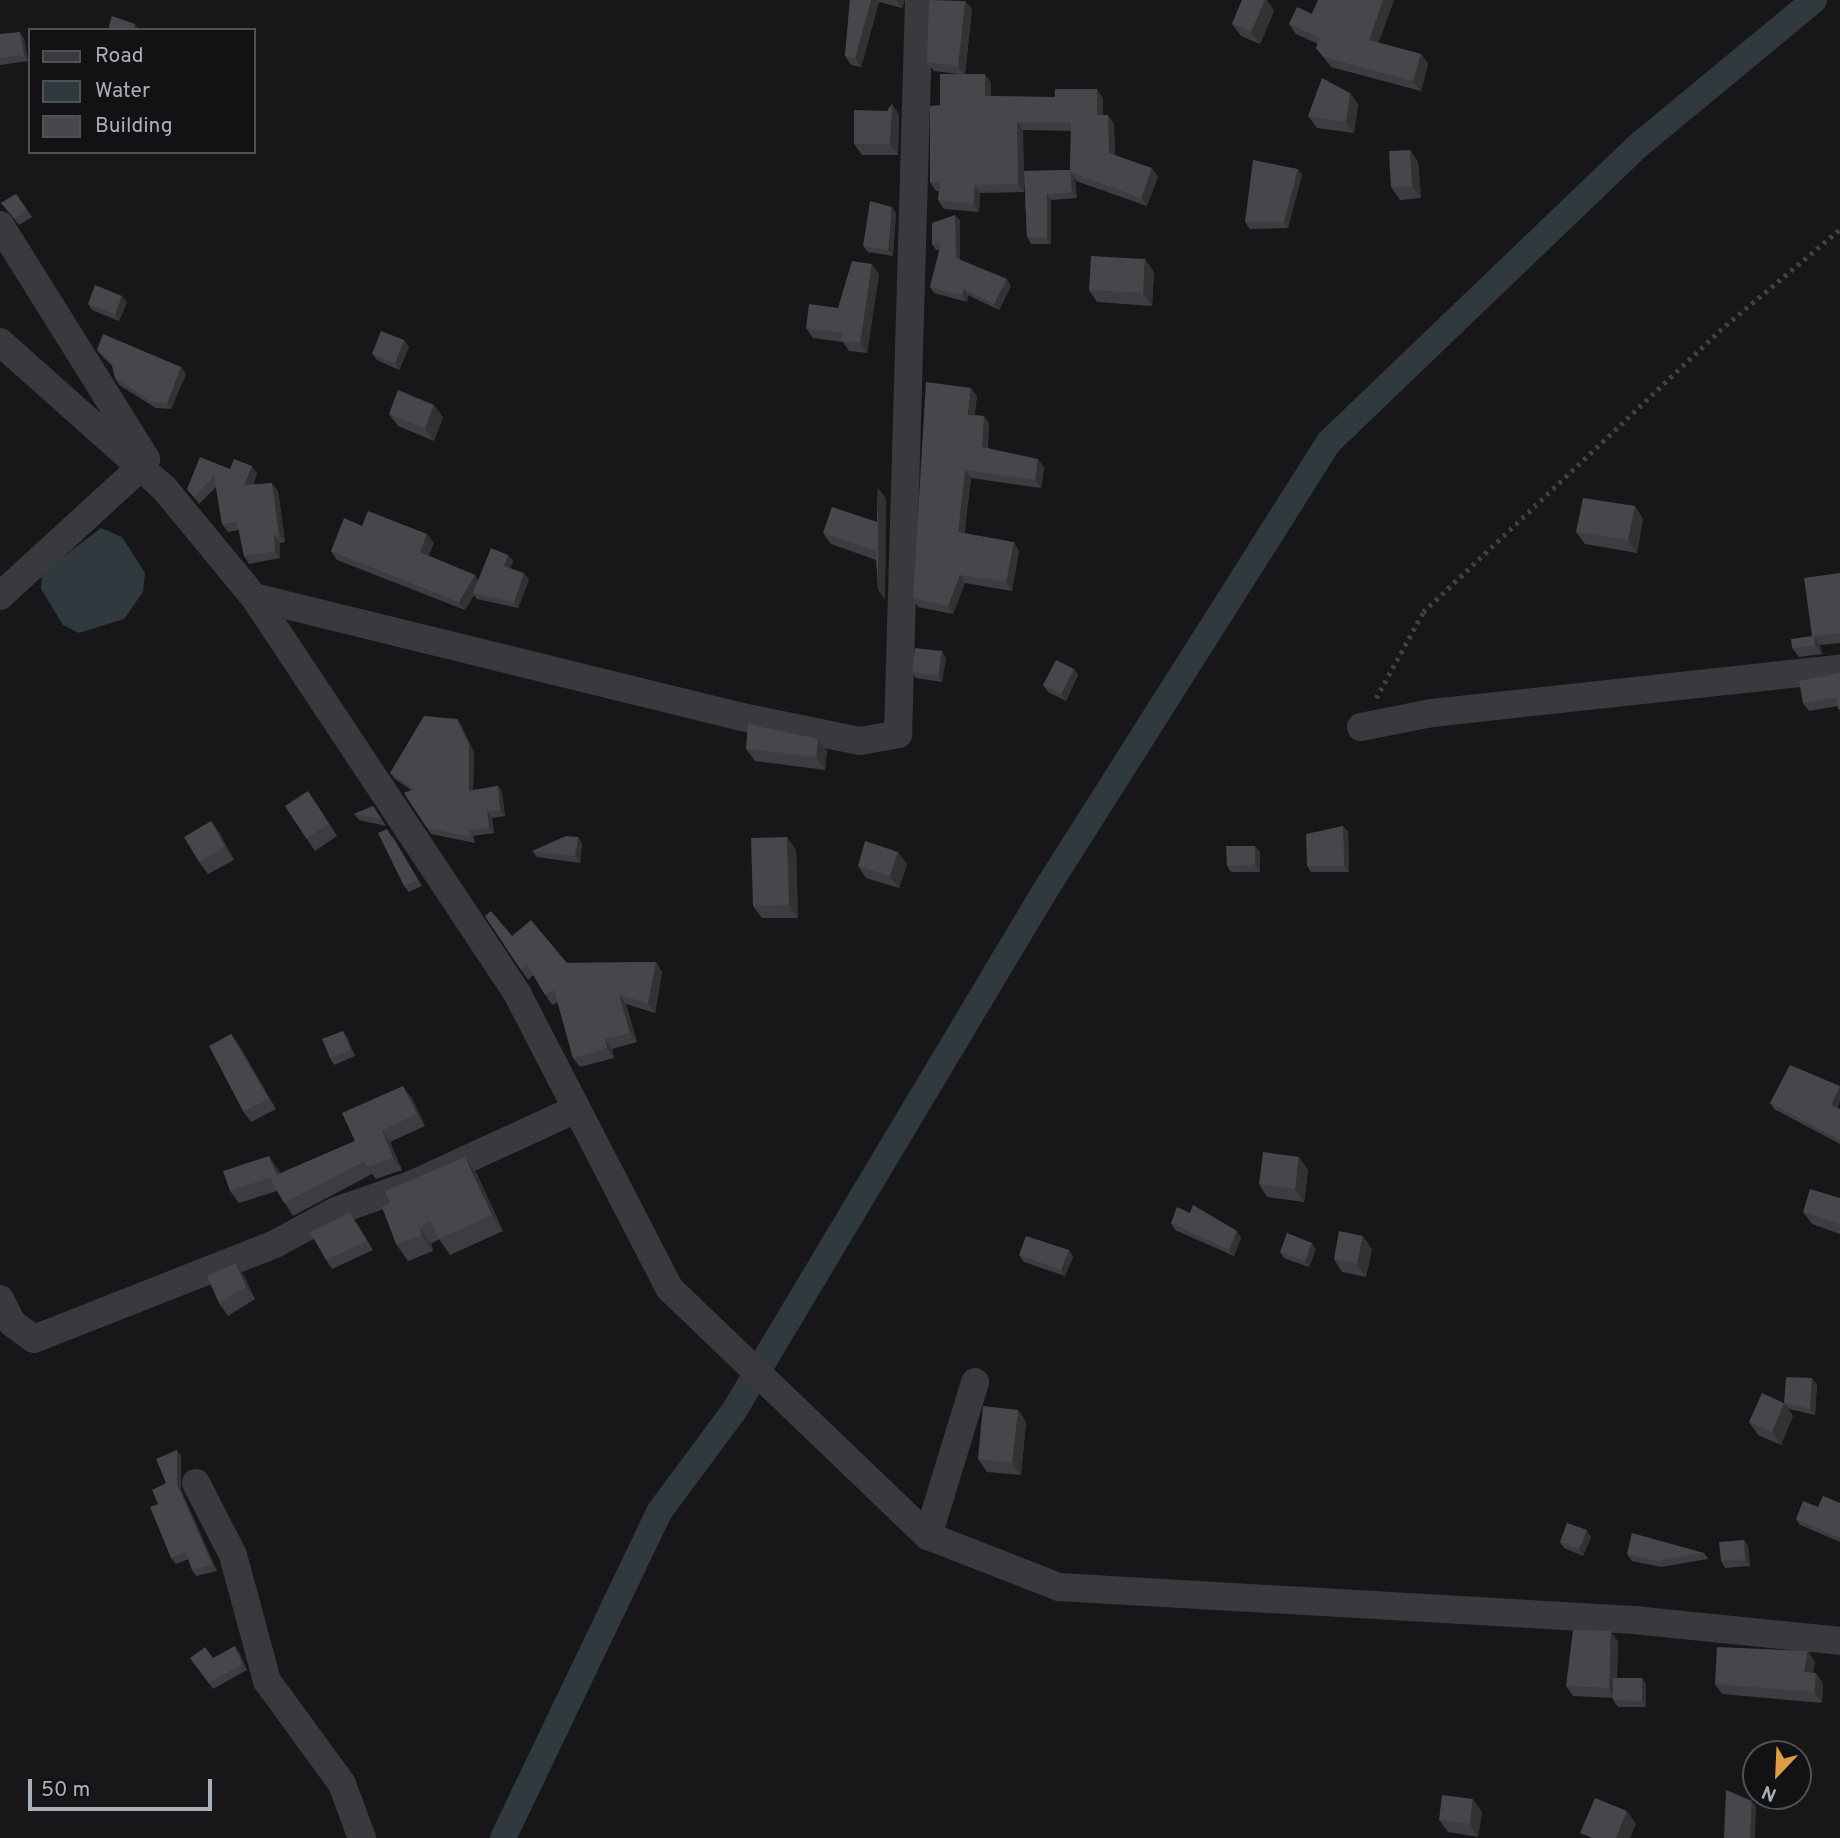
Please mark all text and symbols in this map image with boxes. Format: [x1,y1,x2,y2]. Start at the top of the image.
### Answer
legend [28,28,256,154]
text: Road [95,43,144,70]
text: Water [95,78,150,105]
text: Building [95,113,173,140]
north arrow [1742,1740,1812,1810]
scale bar [32,1764,215,1808]
text: 50 m [41,1777,90,1804]
text: N [1759,1779,1781,1806]

